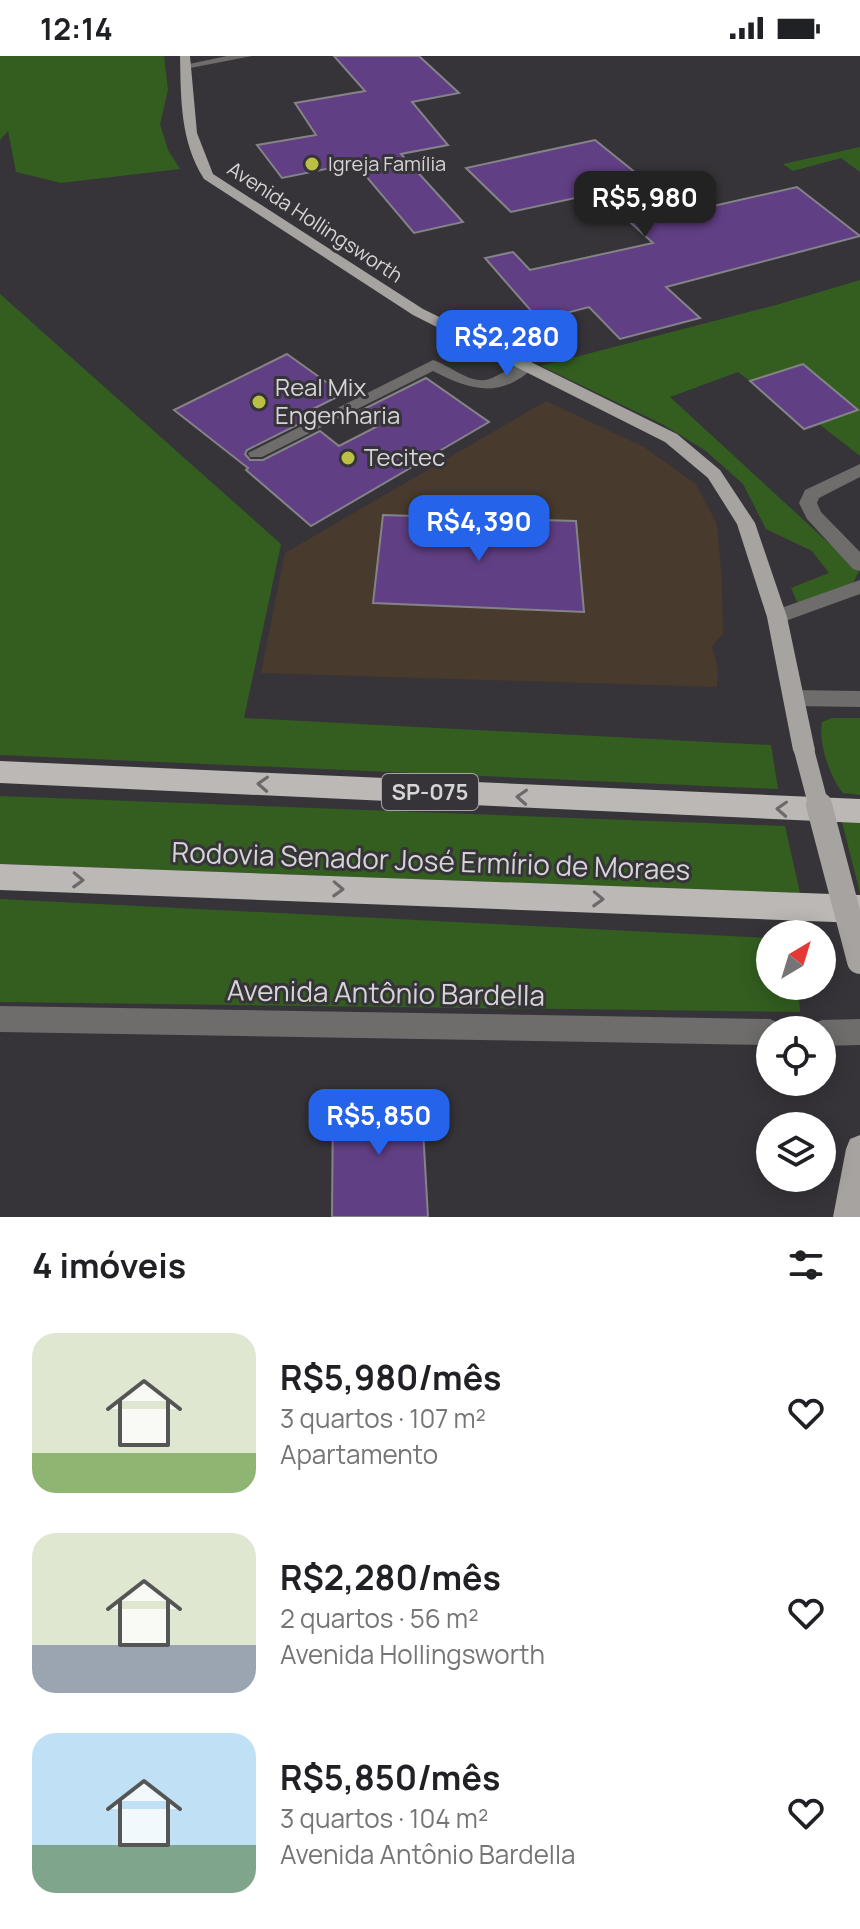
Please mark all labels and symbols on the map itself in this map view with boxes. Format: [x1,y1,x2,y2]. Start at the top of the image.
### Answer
place label: Igreja Família [328,150,446,177]
street label: Avenida Hollingsworth [222,155,408,288]
marker: Igreja Família [303,155,321,173]
pin: R$5,980 [571,171,719,239]
pin: R$2,280 [433,310,581,378]
place label: Real Mix Engenharia [275,370,400,431]
marker: Real Mix Engenharia [250,393,268,411]
place label: Tecitec [364,440,445,473]
marker: Tecitec [339,449,357,467]
pin: R$4,390 [405,495,553,563]
road number: SP-075 [382,774,478,810]
one-way arrow [256,776,269,793]
one-way arrow [515,788,528,805]
one-way arrow [775,800,788,817]
street label: Rodovia Senador José Ermírio de Moraes [171,832,691,888]
one-way arrow [72,871,85,888]
one-way arrow [332,881,345,898]
one-way arrow [592,890,605,907]
north arrow [756,920,836,1000]
street label: Avenida Antônio Bardella [227,970,545,1014]
pin: R$5,850 [305,1089,453,1157]

